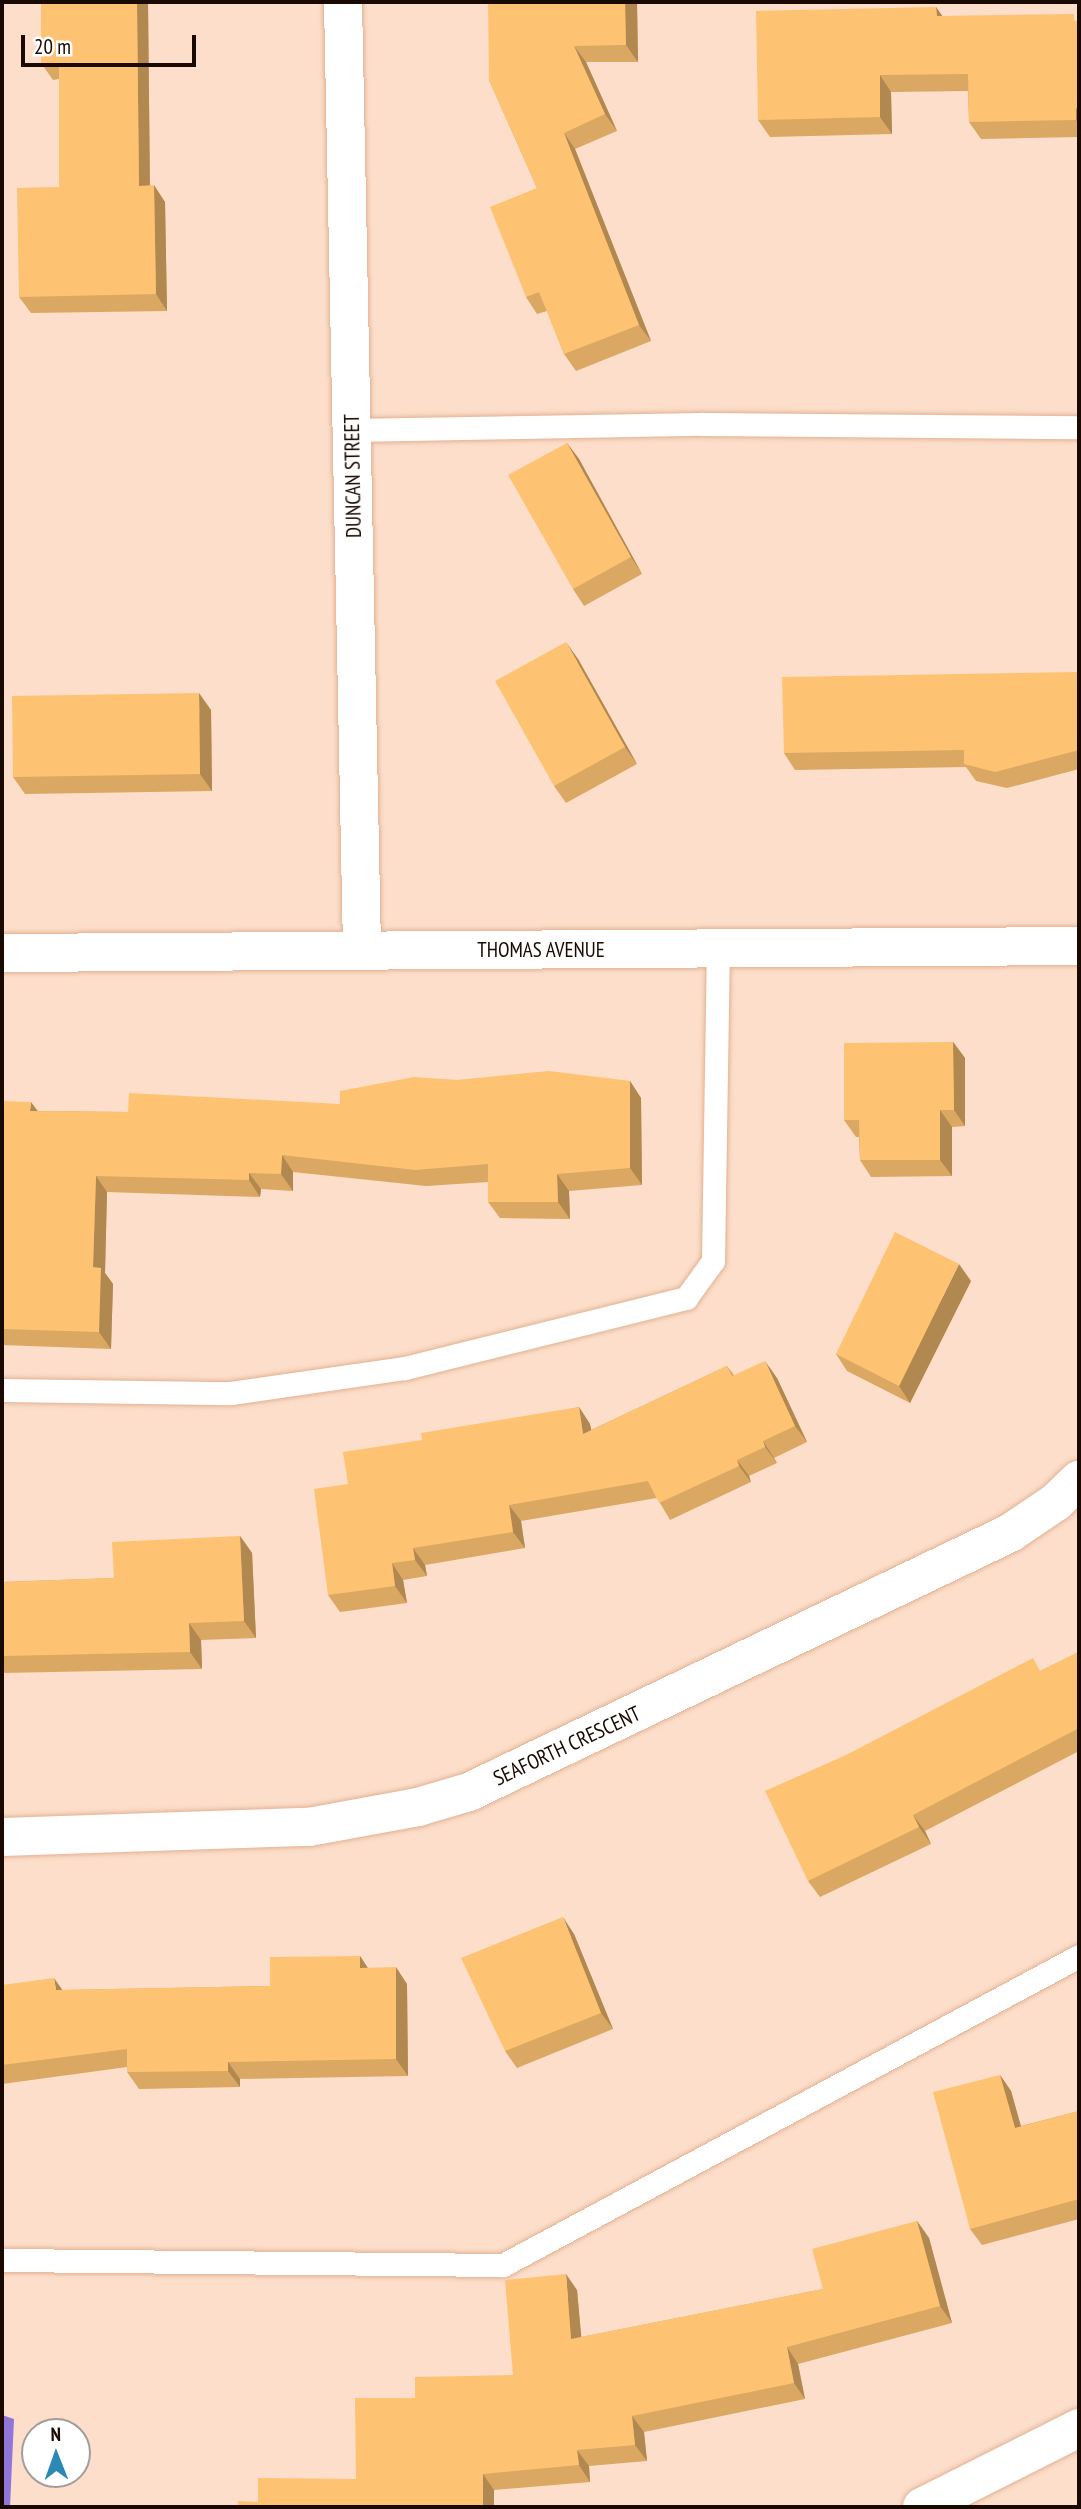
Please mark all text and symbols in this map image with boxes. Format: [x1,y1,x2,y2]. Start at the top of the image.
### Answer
scale bar [24,21,200,65]
text: 20 m [34,33,71,60]
street label: DUNCAN STREET [339,414,367,538]
street label: THOMAS AVENUE [477,937,605,963]
street label: SEAFORTH CRESCENT [489,1701,645,1791]
north arrow [21,2418,91,2488]
text: N [50,2422,61,2446]

